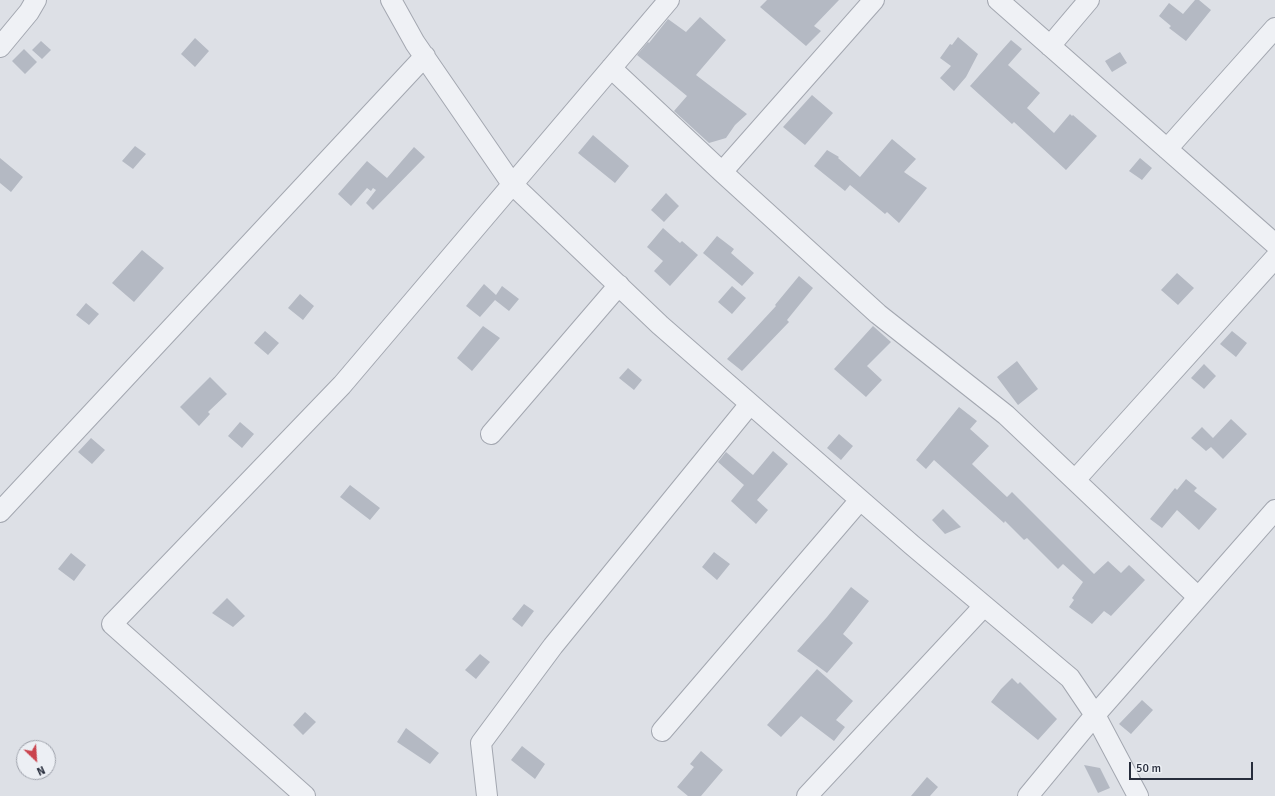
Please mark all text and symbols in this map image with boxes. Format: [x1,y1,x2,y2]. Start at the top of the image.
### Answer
north arrow [16,740,56,780]
scale bar [1131,754,1255,780]
text: 50 m [1136,761,1161,776]
text: N [35,763,47,778]

